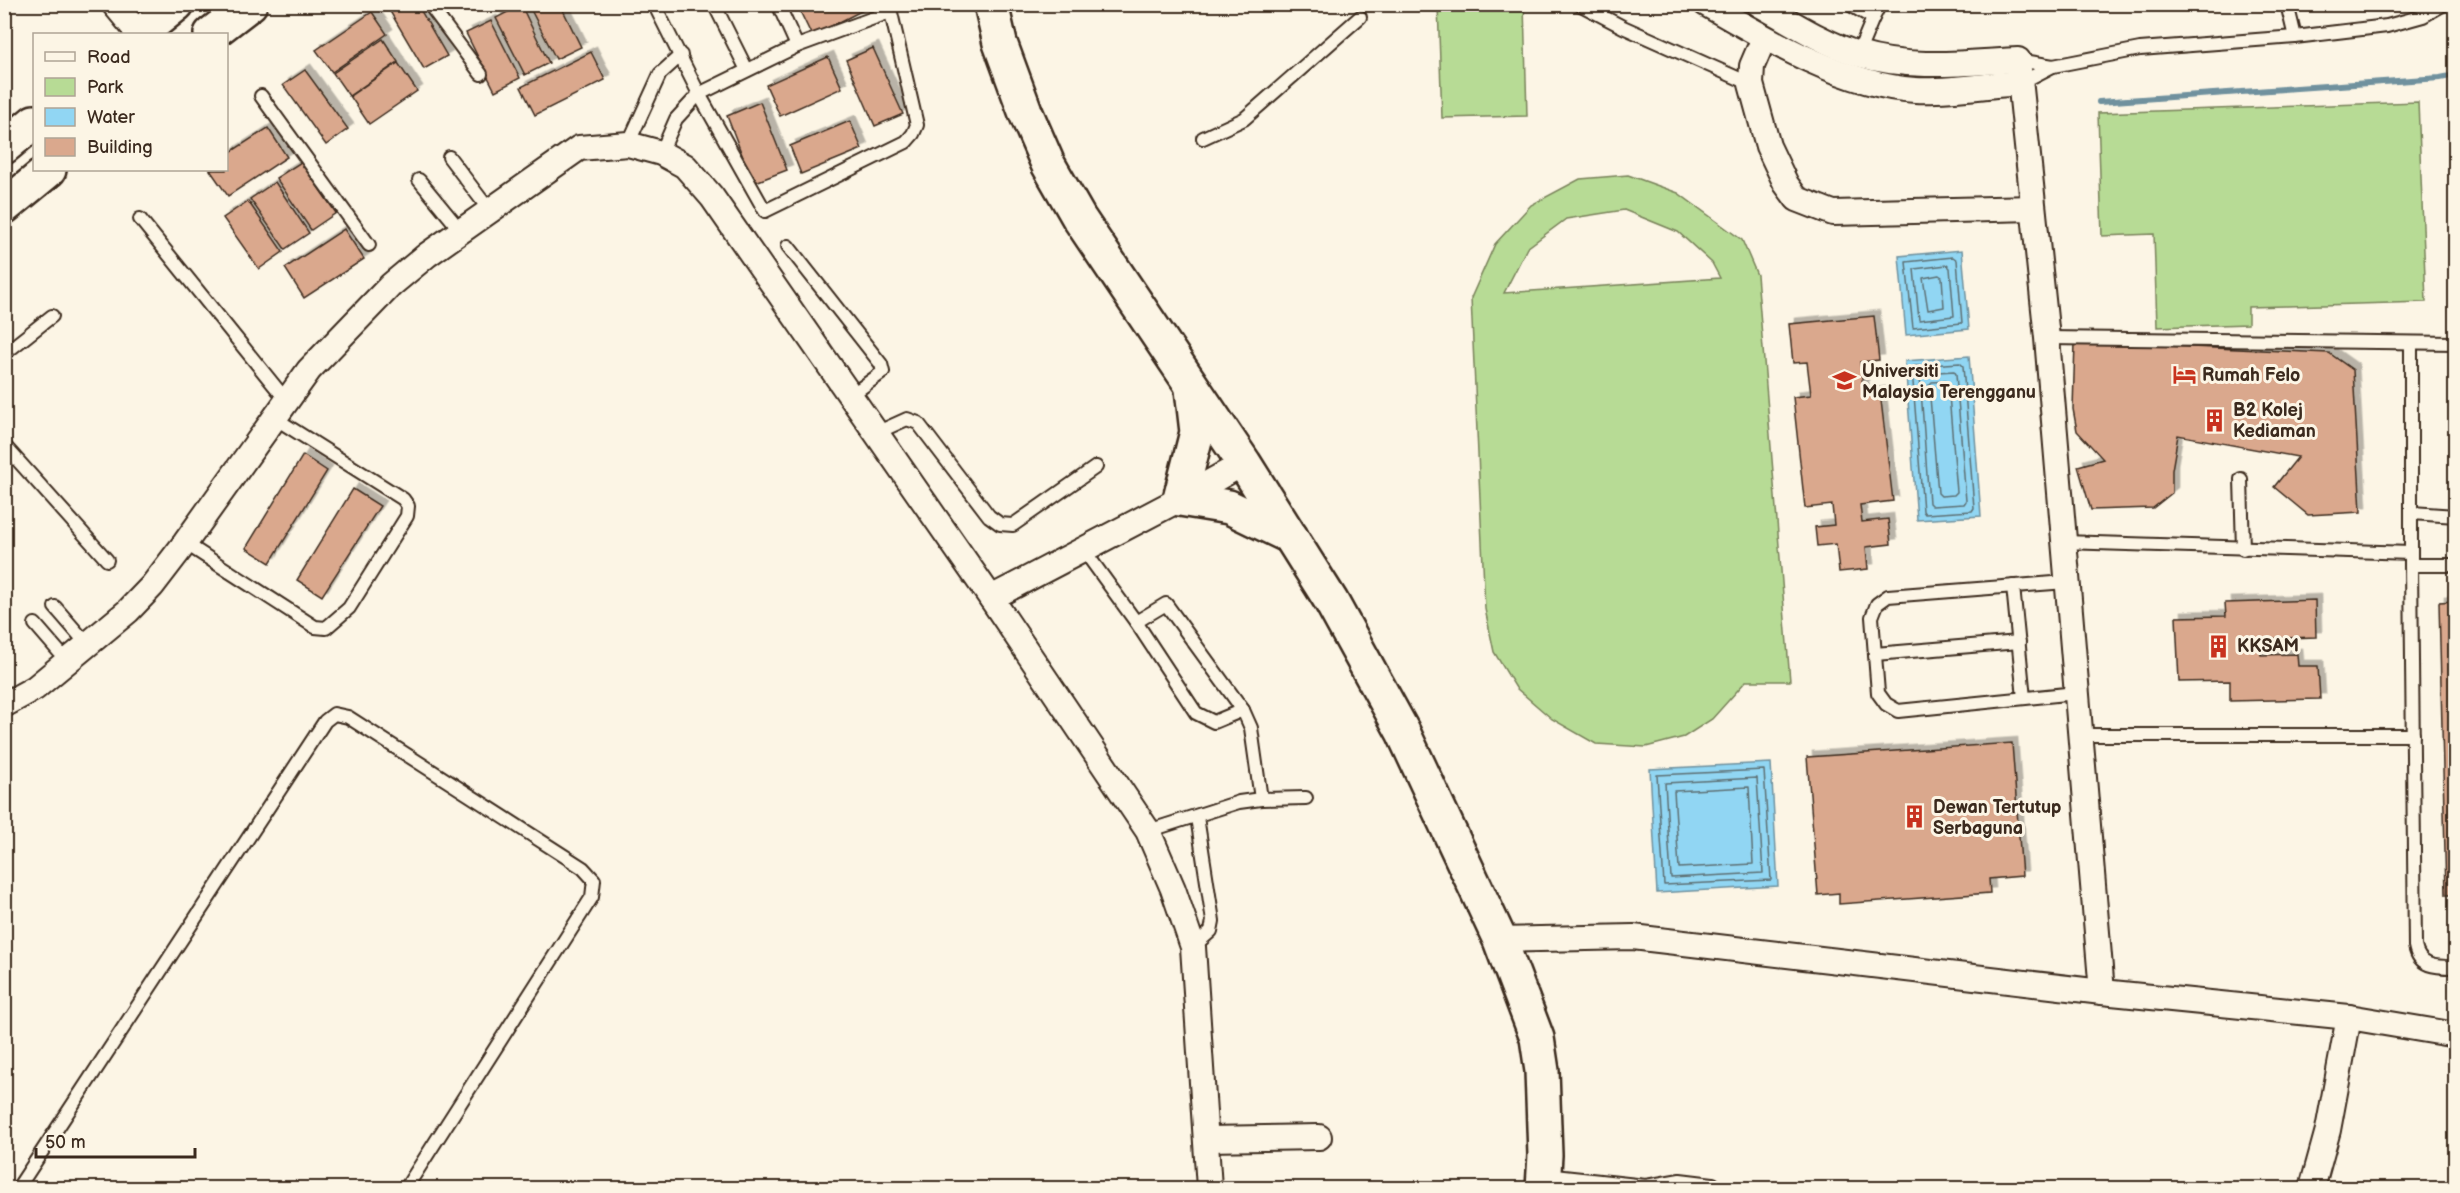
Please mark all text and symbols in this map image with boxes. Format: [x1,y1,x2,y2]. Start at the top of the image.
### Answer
legend [33,33,228,171]
text: Road [87,47,131,68]
text: Park [87,77,123,98]
text: Water [87,107,135,128]
text: Building [87,137,153,158]
place label: Universiti Malaysia Terengganu [1862,361,2036,403]
hotel icon: Rumah Felo [2171,362,2197,388]
place label: Rumah Felo [2202,365,2300,386]
school or university icon: Universiti Malaysia Terengganu [1831,368,1857,394]
place label: B2 Kolej Kediaman [2233,400,2316,442]
building icon: B2 Kolej Kediaman [2202,407,2228,433]
building icon: KKSAM [2206,633,2232,659]
place label: KKSAM [2237,636,2299,657]
place label: Dewan Tertutup Serbaguna [1933,797,2061,839]
building icon: Dewan Tertutup Serbaguna [1902,804,1928,830]
scale bar [36,1121,195,1159]
text: 50 m [45,1132,86,1153]

